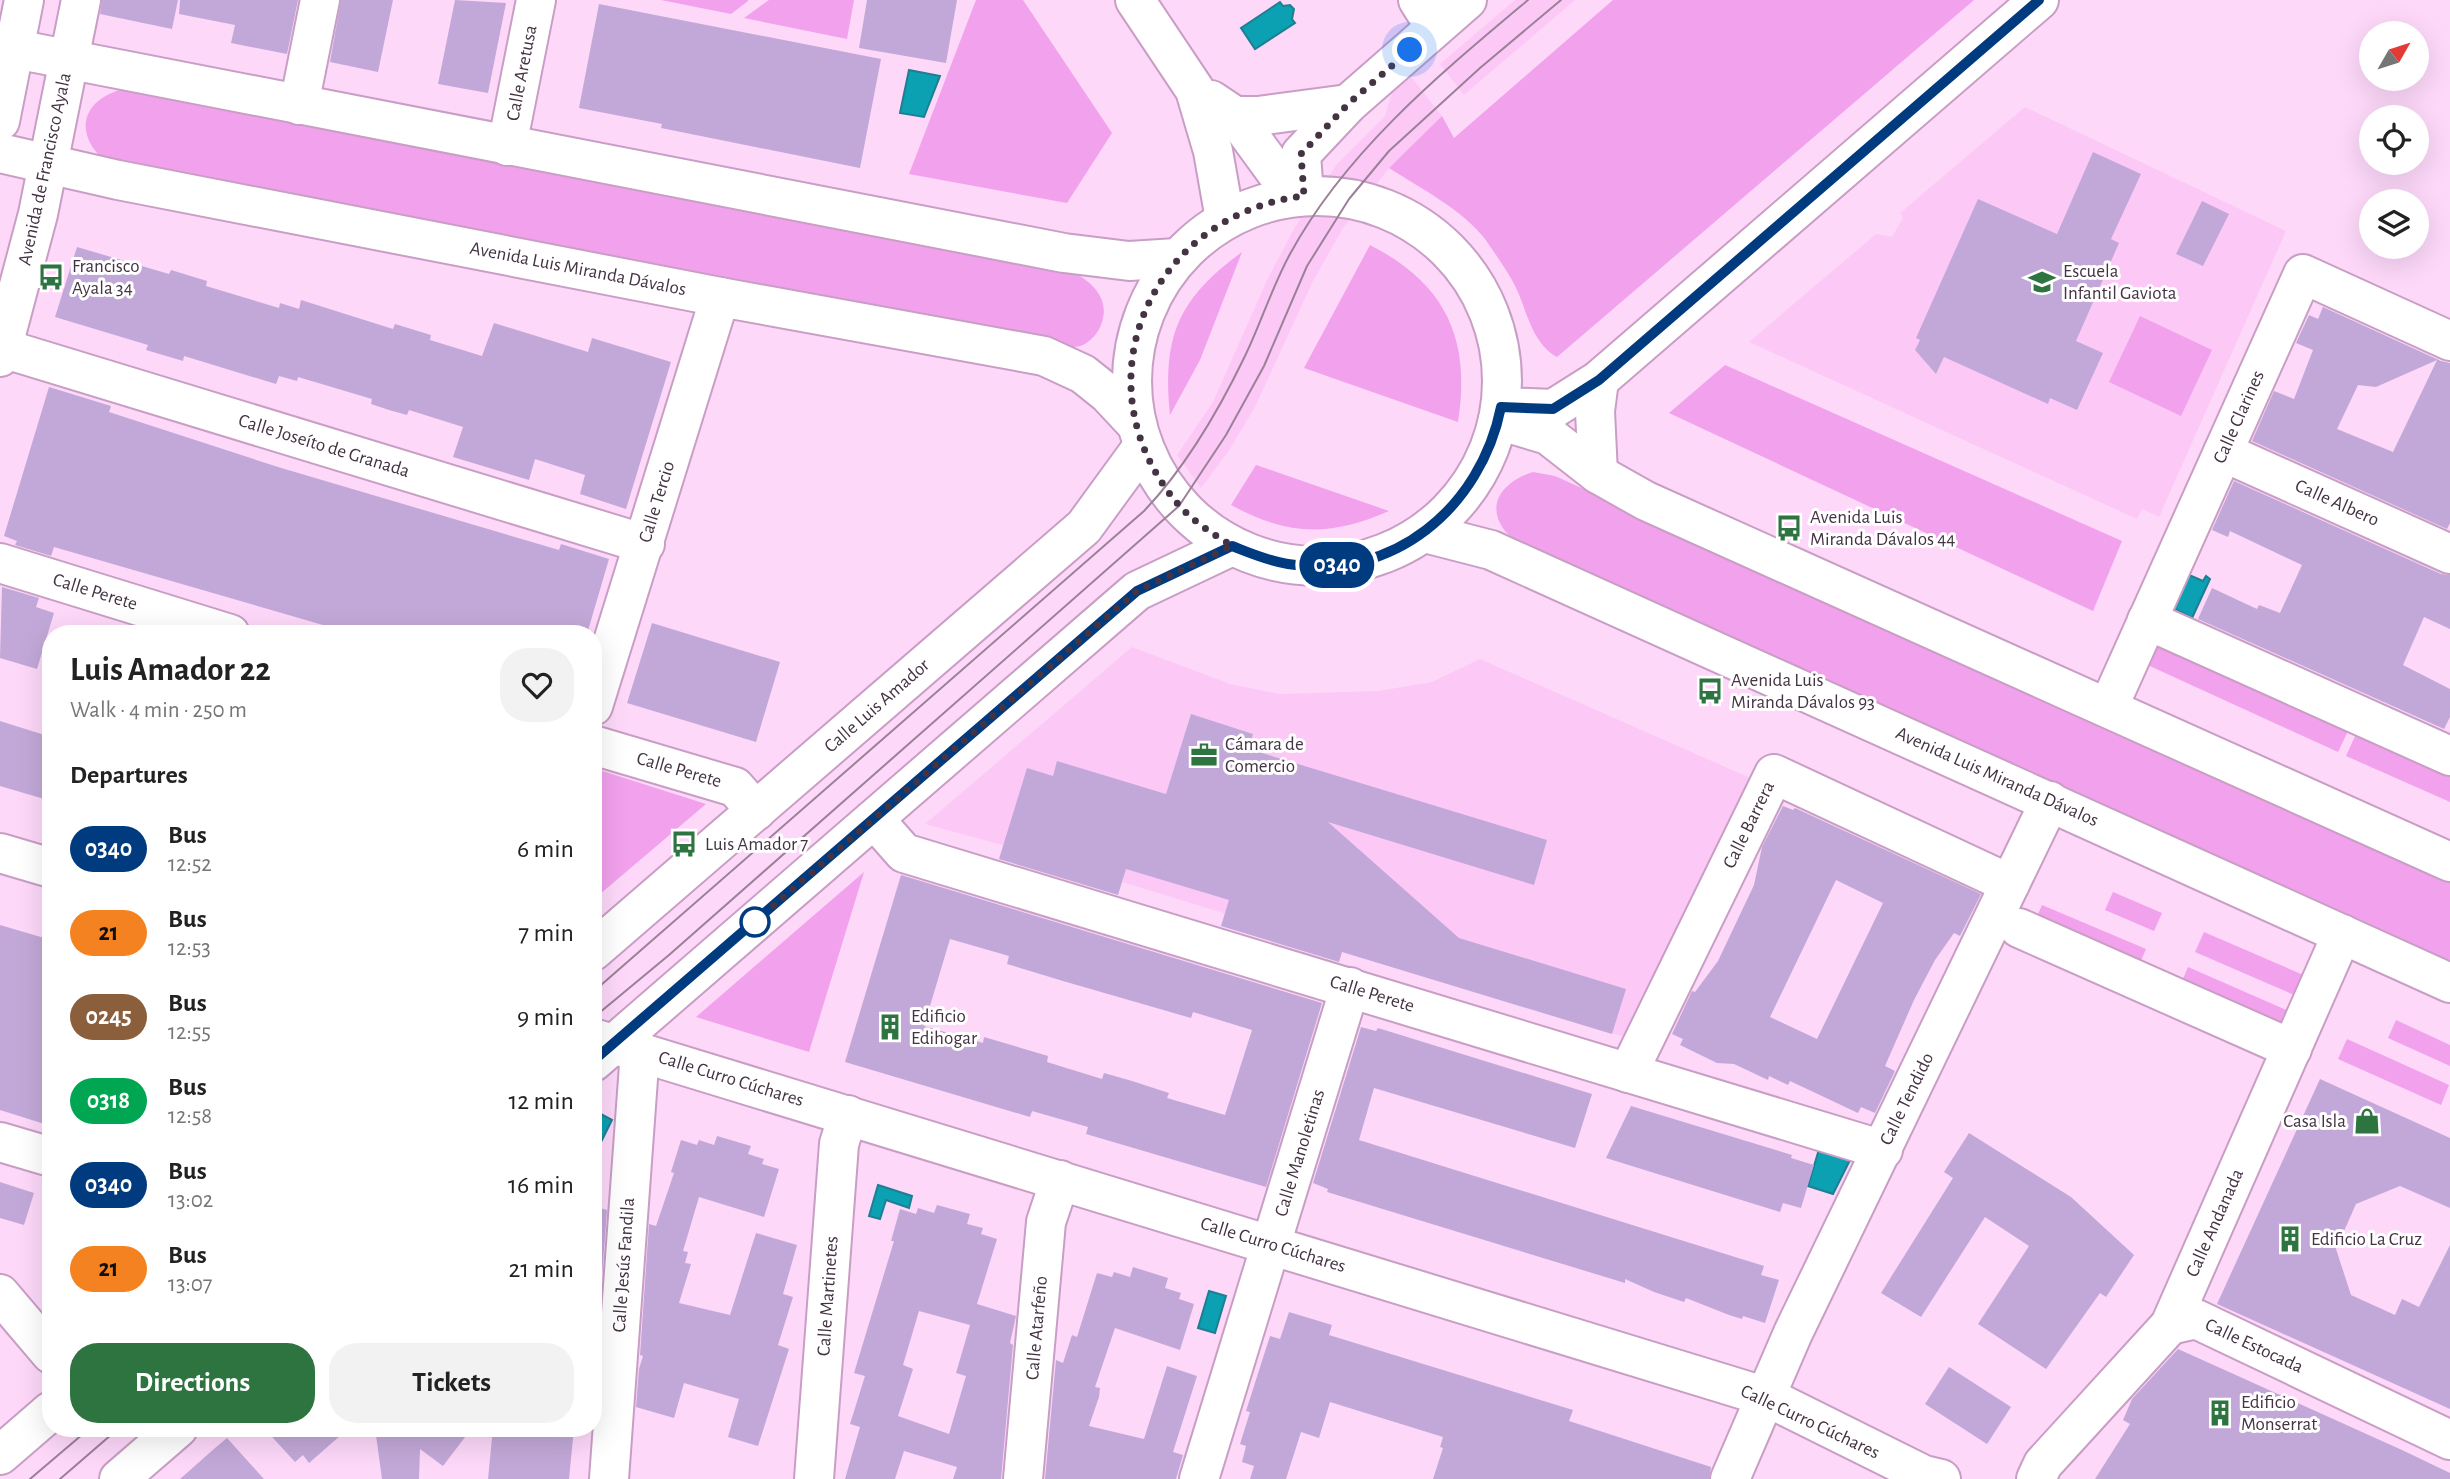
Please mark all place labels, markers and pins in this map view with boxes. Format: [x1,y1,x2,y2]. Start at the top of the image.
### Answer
place label: Francisco Ayala 34 [72,257,139,298]
bus stop icon: Francisco Ayala 34 [36,262,66,292]
place label: Escuela Infantil Gaviota [2063,262,2177,303]
school or university icon: Escuela Infantil Gaviota [2027,267,2057,297]
place label: Avenida Luis Miranda Dávalos 44 [1810,508,1955,549]
bus stop icon: Avenida Luis Miranda Dávalos 44 [1774,513,1804,543]
place label: Avenida Luis Miranda Dávalos 93 [1731,671,1875,712]
bus stop icon: Avenida Luis Miranda Dávalos 93 [1695,676,1725,706]
place label: Cámara de Comercio [1225,735,1304,776]
office icon: Cámara de Comercio [1189,740,1219,770]
bus stop icon: Luis Amador 7 [669,829,699,859]
place label: Luis Amador 7 [705,835,808,854]
unlabelled marker [740,907,770,937]
place label: Edificio Edihogar [911,1007,977,1048]
building icon: Edificio Edihogar [875,1012,905,1042]
shop icon: Casa Isla [2352,1106,2382,1136]
place label: Casa Isla [2283,1112,2346,1131]
building icon: Edificio La Cruz [2275,1224,2305,1254]
place label: Edificio La Cruz [2311,1230,2422,1249]
place label: Edificio Monserrat [2241,1393,2317,1434]
building icon: Edificio Monserrat [2205,1398,2235,1428]

